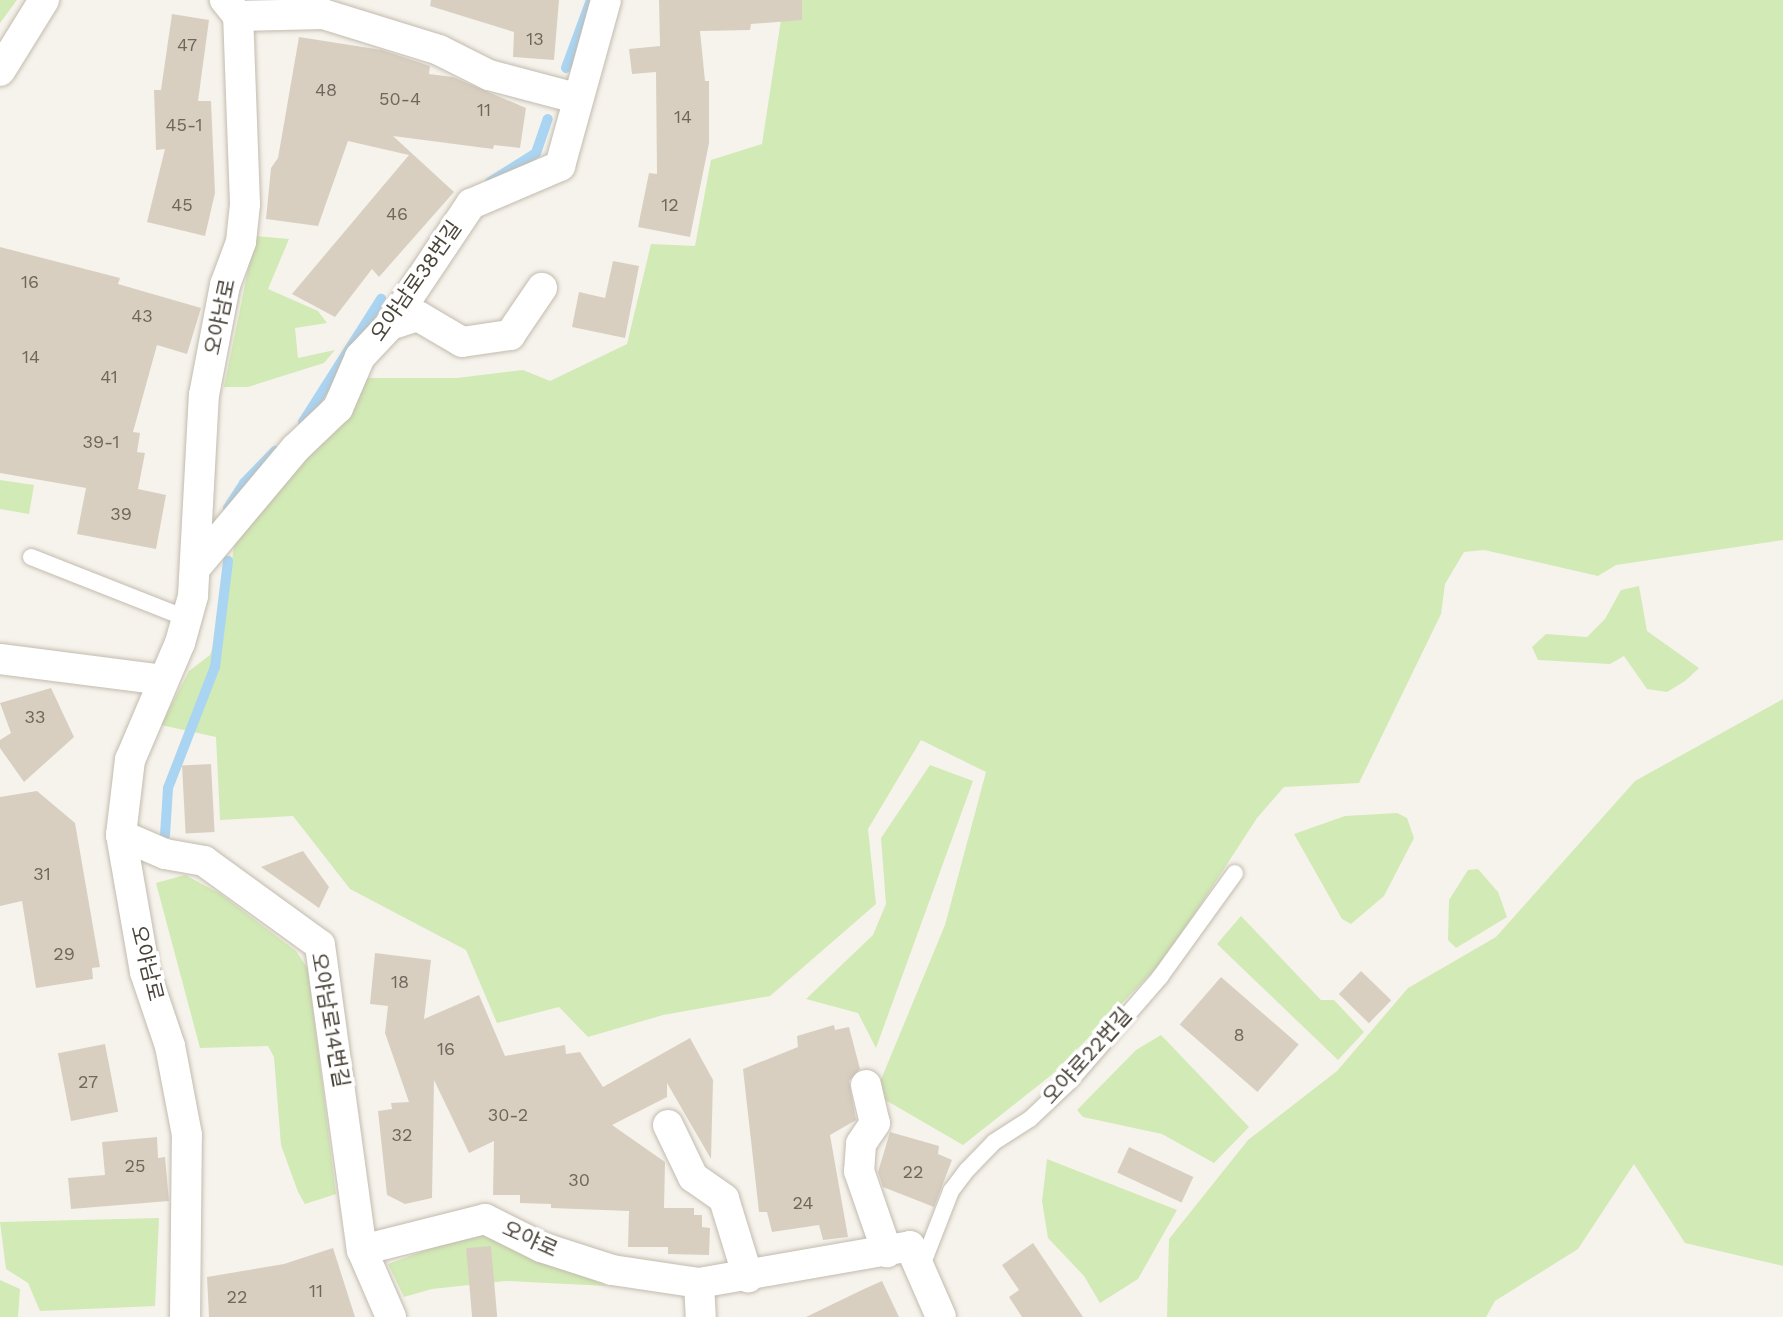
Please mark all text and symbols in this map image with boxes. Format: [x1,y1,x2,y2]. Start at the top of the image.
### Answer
house number: 13 [526,28,544,50]
house number: 47 [177,34,197,56]
house number: 48 [315,79,337,101]
house number: 50-4 [379,88,421,110]
house number: 11 [477,99,491,121]
house number: 14 [674,106,692,128]
house number: 45-1 [166,114,202,136]
house number: 45 [171,194,193,216]
house number: 12 [661,194,679,216]
house number: 46 [386,203,408,225]
street label: 오야남로38번길 [365,216,467,346]
house number: 16 [21,271,39,293]
street label: 오야남로 [200,277,240,357]
house number: 43 [131,305,153,327]
house number: 14 [22,346,40,368]
house number: 41 [100,366,118,388]
house number: 39-1 [82,431,120,453]
house number: 39 [110,503,132,525]
house number: 33 [25,706,45,728]
house number: 31 [33,863,51,885]
street label: 오야남로 [125,922,169,1004]
house number: 29 [53,943,75,965]
street label: 오야남로14번길 [306,950,354,1090]
house number: 18 [391,971,409,993]
street label: 오야로22번길 [1037,1003,1137,1109]
house number: 8 [1233,1024,1245,1046]
house number: 16 [437,1038,455,1060]
house number: 27 [78,1071,98,1093]
house number: 30-2 [488,1104,528,1126]
house number: 32 [392,1124,412,1146]
house number: 25 [125,1155,145,1177]
house number: 22 [903,1161,923,1183]
house number: 30 [568,1169,590,1191]
house number: 24 [793,1192,813,1214]
street label: 오야로 [498,1216,562,1262]
house number: 11 [309,1280,323,1302]
house number: 22 [227,1286,247,1308]

